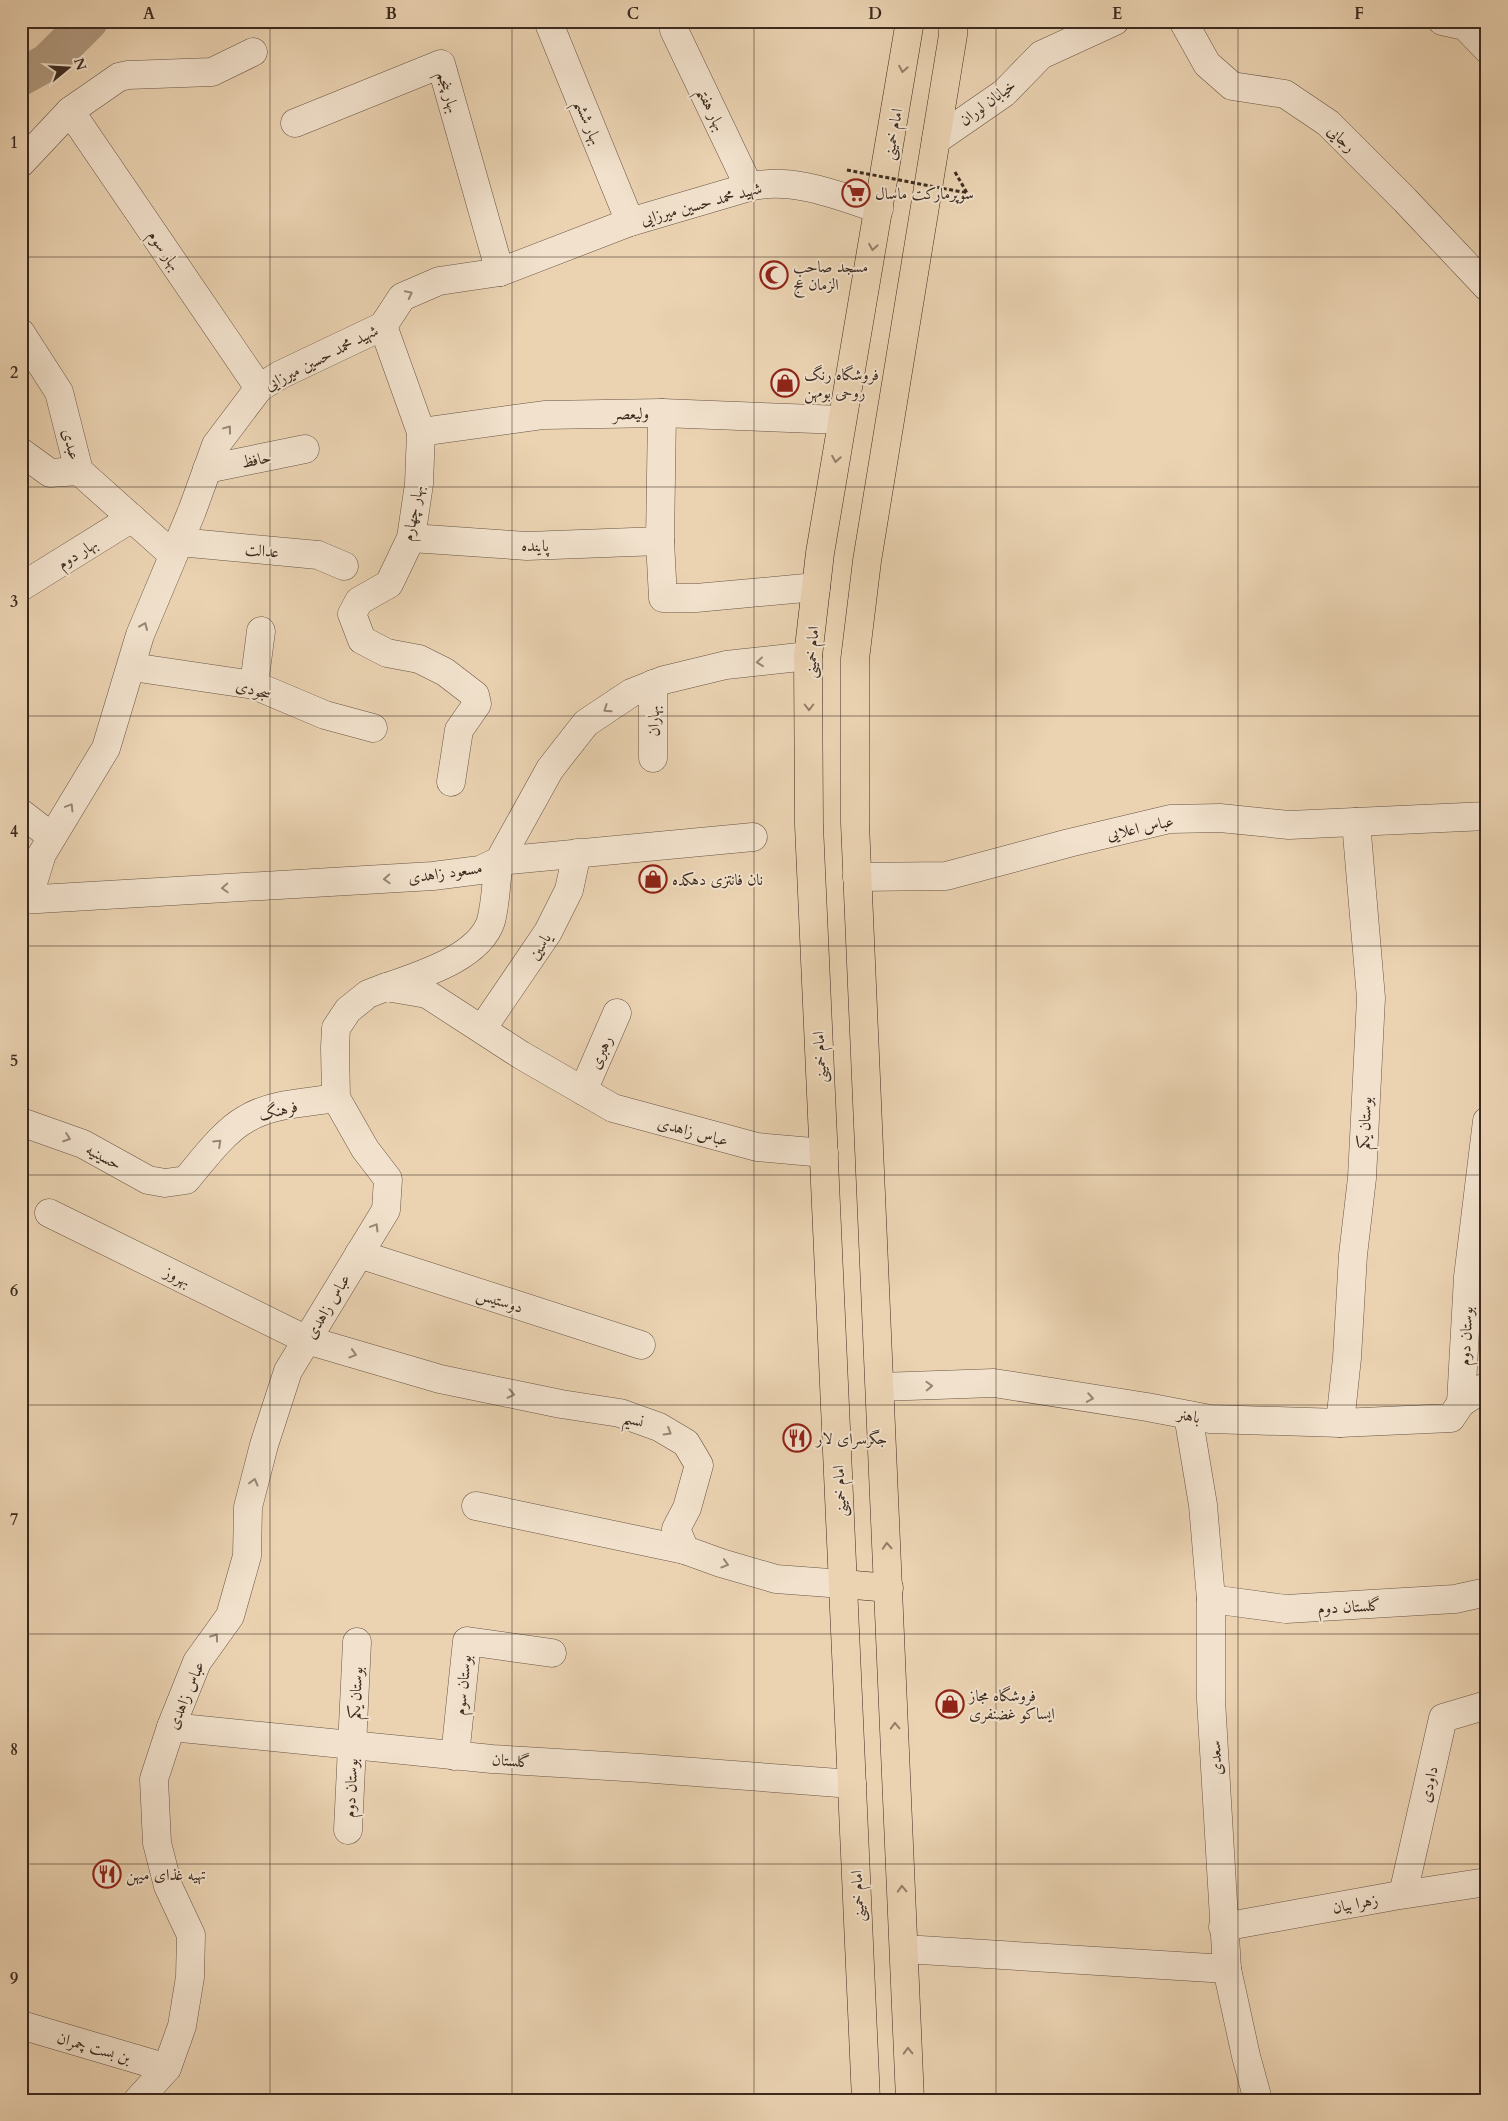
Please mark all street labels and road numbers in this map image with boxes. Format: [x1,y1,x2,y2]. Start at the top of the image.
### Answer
street label: بهار پنجم [428,69,464,117]
street label: خیابان لوران [955,74,1020,131]
street label: بهار هفتم [687,84,731,137]
street label: بهار ششم [564,96,607,150]
street label: امام خمینی [878,107,911,162]
street label: رجایی [1322,120,1360,158]
street label: شهید محمد حسین میرزایی [638,177,764,231]
street label: بهار سوم [140,226,186,277]
street label: شهید محمد حسین میرزایی [261,320,382,396]
street label: ولیعصر [611,403,649,425]
street label: عبدی [57,426,85,462]
street label: حافظ [239,446,273,474]
street label: بهار چهارم [397,483,432,544]
street label: بهار دوم [53,533,103,577]
street label: پاینده [521,535,550,557]
street label: عدالت [244,539,280,563]
street label: امام خمینی [799,625,828,679]
street label: سجودی [233,674,274,706]
street label: بهاران [643,705,665,737]
street label: عباس اعلایی [1105,810,1176,846]
street label: مسعود زاهدی [406,857,484,889]
street label: یاسین [523,928,557,964]
street label: امام خمینی [808,1030,835,1084]
street label: رهبری [584,1032,618,1073]
street label: فرهنگ [256,1096,300,1126]
street label: بوستان یکم [1353,1096,1381,1150]
street label: عباس زاهدی [655,1112,730,1152]
street label: حسینیه [82,1138,125,1175]
street label: بهروز [159,1260,194,1293]
street label: عباس زاهدی [300,1270,356,1343]
street label: دوستیس [474,1283,526,1319]
street label: بوستان دوم [1453,1306,1482,1366]
street label: باهنر [1174,1403,1202,1429]
street label: نسیم [619,1406,647,1438]
street label: امام خمینی [828,1464,855,1518]
street label: گلستان دوم [1317,1594,1381,1623]
street label: بوستان سوم [449,1654,480,1717]
street label: عباس زاهدی [162,1658,210,1733]
street label: بوستان یکم [344,1666,372,1720]
street label: سعدی [1204,1740,1228,1776]
street label: گلستان [491,1749,531,1773]
street label: بوستان دوم [338,1758,367,1818]
street label: داودی [1414,1764,1444,1804]
street label: امام خمینی [846,1869,873,1923]
street label: زهرا بیان [1330,1889,1380,1919]
street label: بن بست چمران [54,2027,133,2069]

